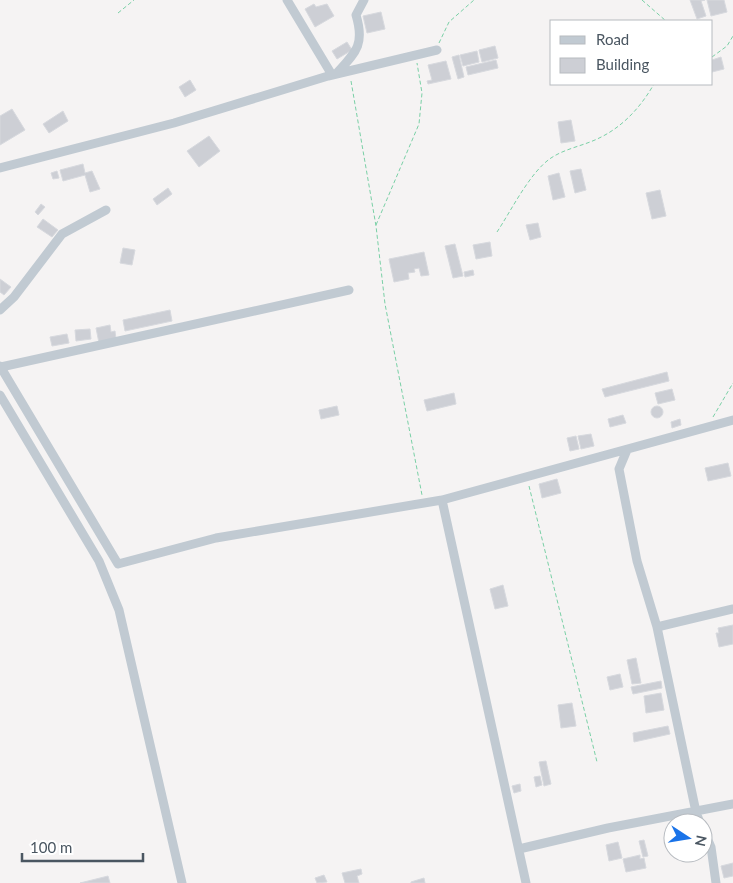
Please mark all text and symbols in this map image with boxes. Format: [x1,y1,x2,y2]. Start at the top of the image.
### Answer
legend [550,20,713,85]
text: Road [596,30,629,48]
text: Building [596,55,649,73]
north arrow [663,813,713,863]
scale bar [22,830,144,862]
text: N [692,834,711,848]
text: 100 m [30,838,72,856]

